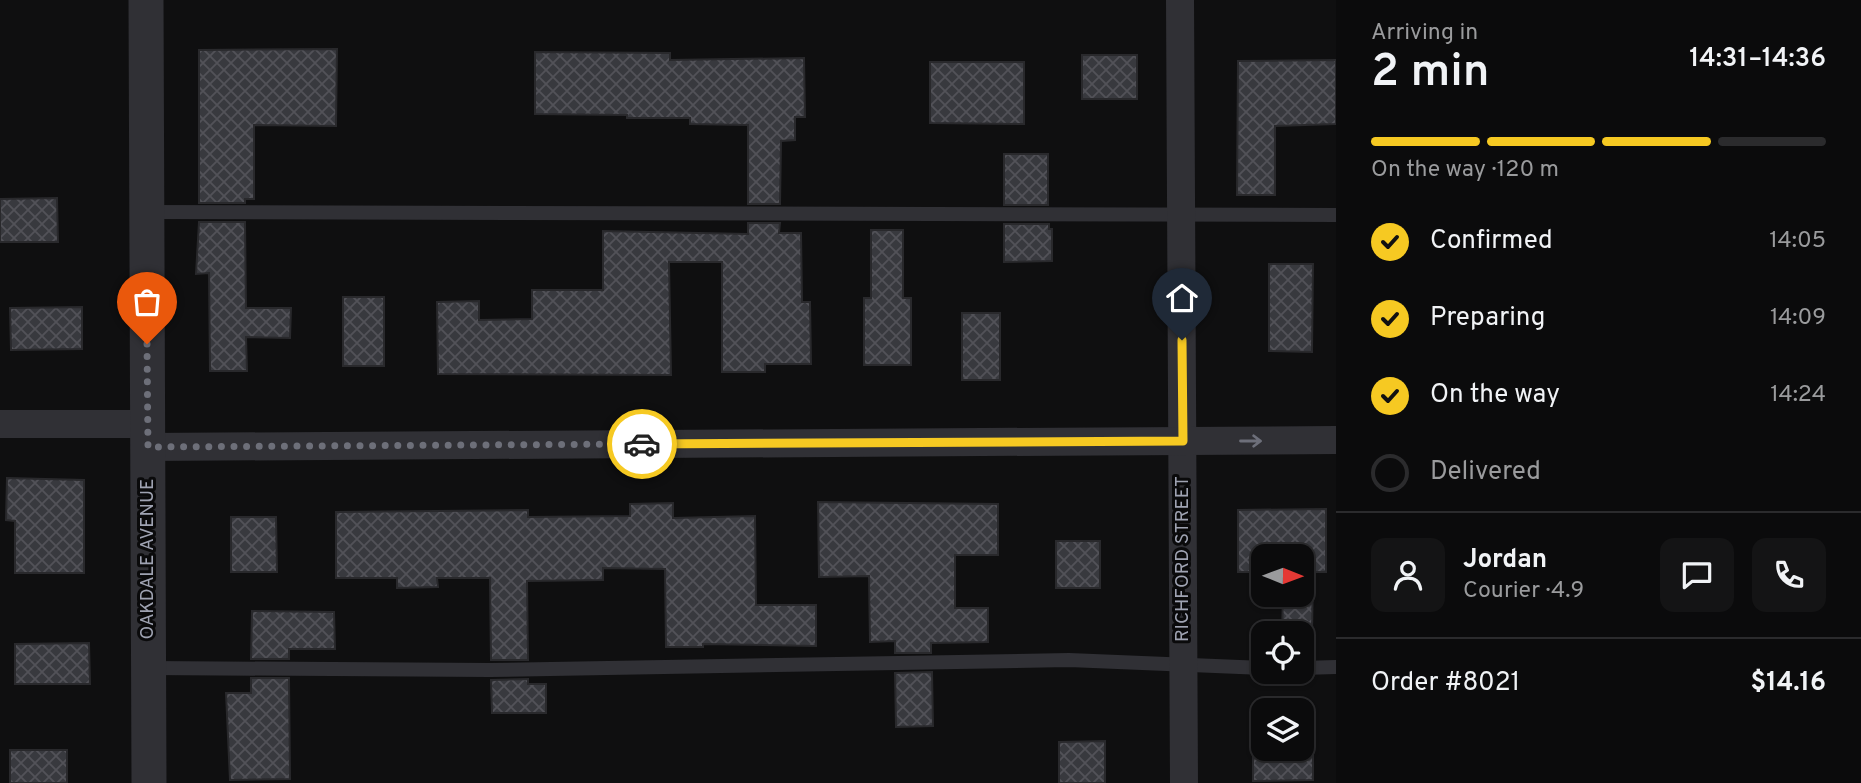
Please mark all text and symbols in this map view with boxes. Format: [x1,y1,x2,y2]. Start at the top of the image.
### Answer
text: Arriving in [1371,19,1478,48]
text: 14:31–14:36 [1689,43,1826,76]
text: 2 min [1371,44,1490,103]
text: On the way · 120 m [1371,156,1559,185]
icon: check [1371,223,1409,261]
text: Confirmed [1430,225,1553,258]
text: 14:05 [1769,227,1826,256]
pin [1152,268,1212,340]
pin [117,272,177,344]
icon: home [1163,279,1201,317]
icon: bag [128,283,166,321]
icon: check [1371,300,1409,338]
text: Preparing [1430,302,1545,335]
text: 14:09 [1770,304,1826,333]
icon: check [1371,377,1409,415]
text: On the way [1430,379,1560,412]
text: 14:24 [1770,381,1826,410]
courier [607,409,677,479]
icon: car [623,425,661,463]
one-way arrow [1239,434,1262,447]
text: Delivered [1430,456,1541,489]
street label: RICHFORD STREET [1171,476,1195,642]
street label: OAKDALE AVENUE [136,479,160,639]
button: person [1371,538,1445,612]
button: chat [1660,538,1734,612]
button: phone [1752,538,1826,612]
north arrow [1251,544,1314,607]
map controls [1251,544,1314,761]
text: Jordan [1463,544,1547,577]
text: Courier · 4.9 [1463,577,1584,606]
button: locate [1251,621,1314,684]
text: Order #8021 [1371,667,1520,700]
text: $14.16 [1751,667,1826,700]
button: layers [1251,698,1314,761]

